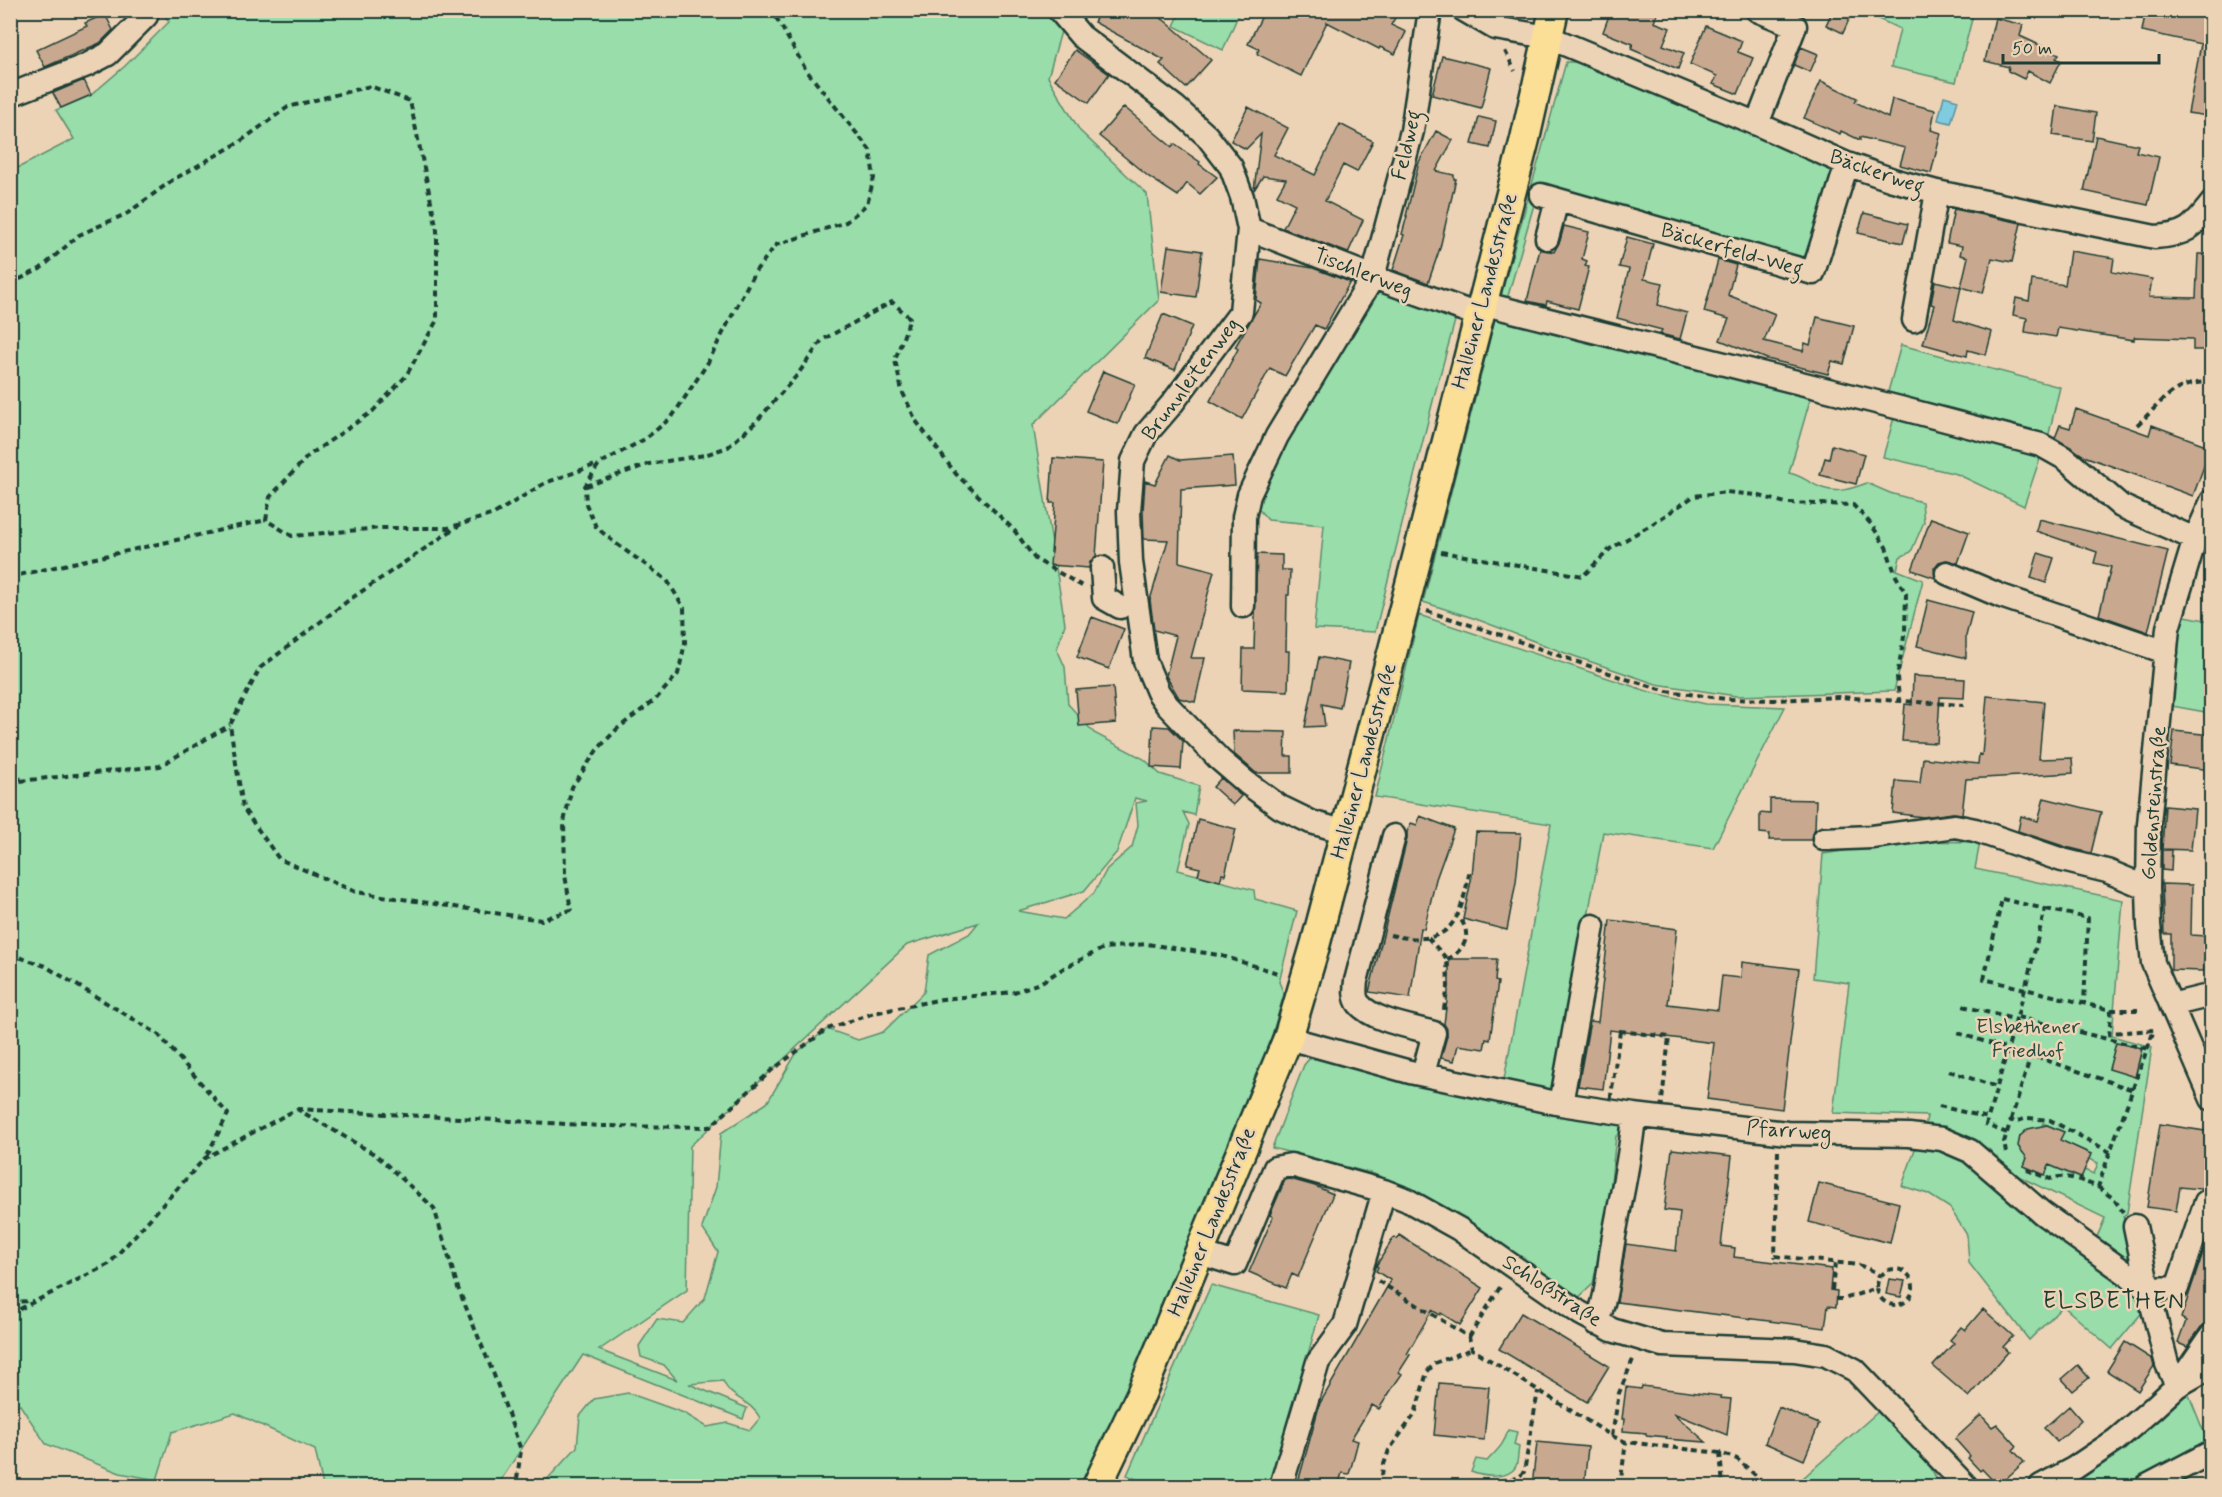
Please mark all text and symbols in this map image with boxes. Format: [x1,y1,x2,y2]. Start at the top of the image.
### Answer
scale bar [2003,27,2159,65]
text: 50 m [2012,37,2052,61]
street label: Feldweg [1385,107,1431,183]
street label: Bäckerweg [1825,143,1928,203]
street label: Halleiner Landesstraße [1445,190,1525,392]
street label: Bäckerfeld-Weg [1657,216,1806,286]
street label: Tischlerweg [1309,241,1417,305]
street label: Brunnleitenweg [1136,312,1246,446]
street label: Halleiner Landesstraße [1324,660,1404,862]
street label: Goldensteinstraße [2135,725,2173,881]
park label: Elsbethener Friedhof [1976,1013,2080,1065]
street label: Pfarrweg [1745,1114,1833,1149]
street label: Halleiner Landesstraße [1161,1123,1263,1321]
street label: Schloßstraße [1497,1248,1607,1334]
district label: ELSBETHEN [2043,1286,2185,1317]

